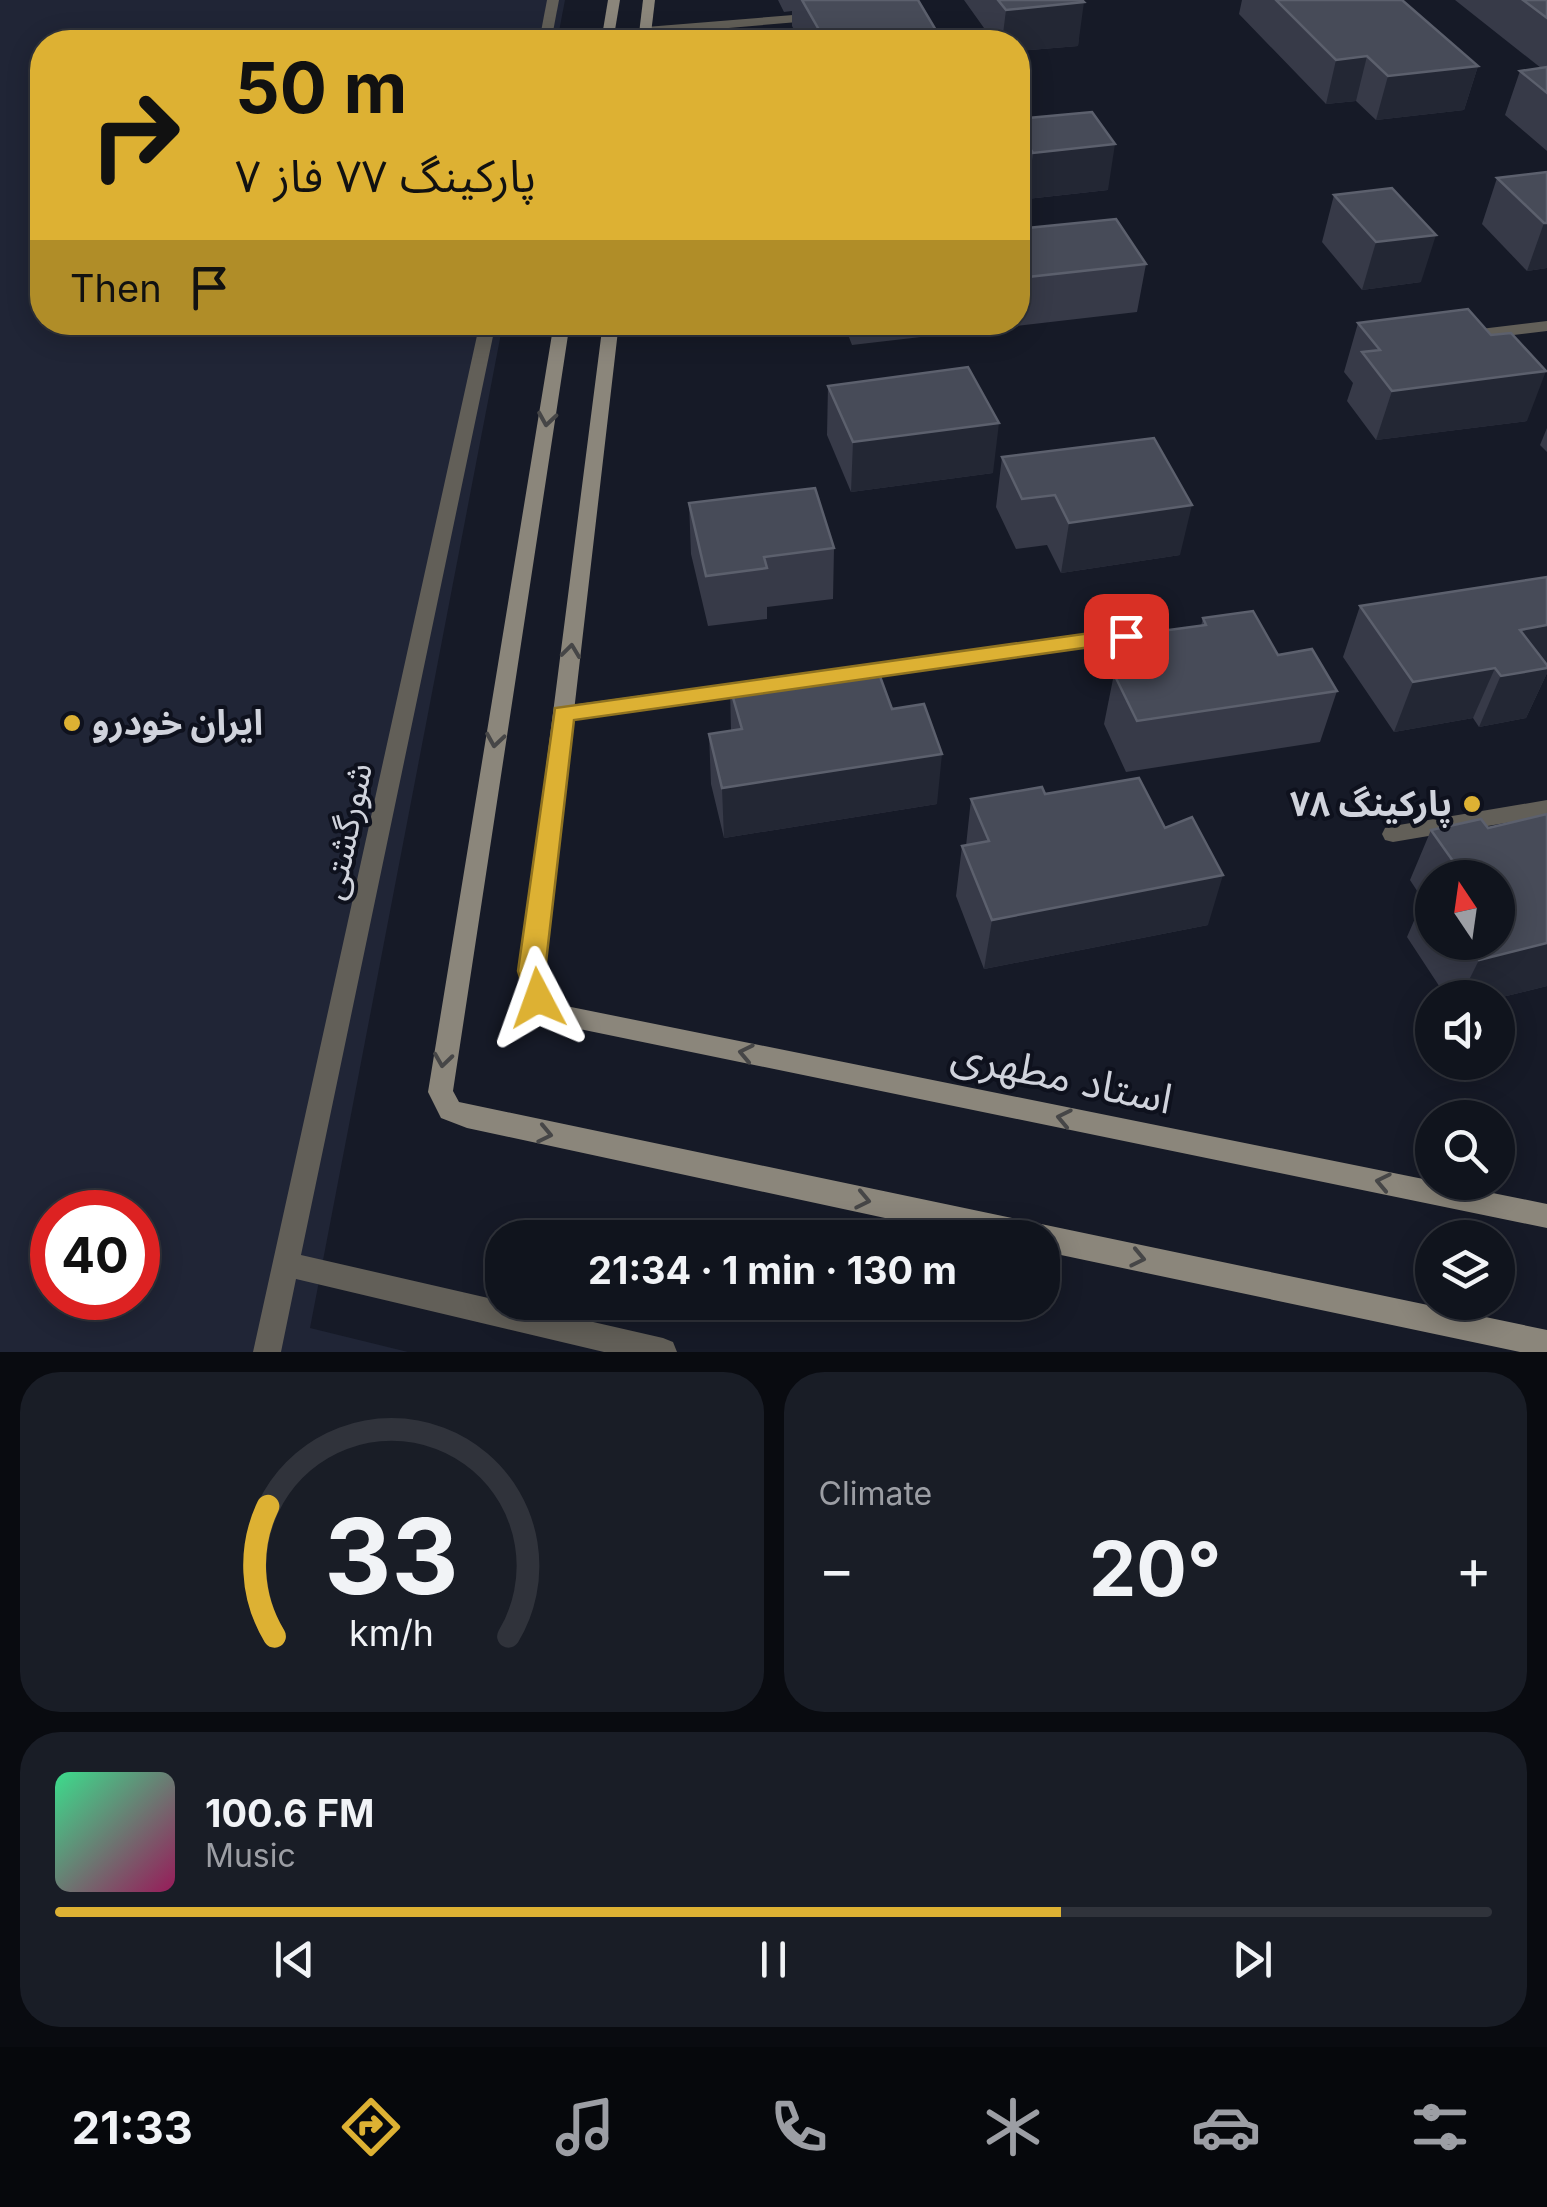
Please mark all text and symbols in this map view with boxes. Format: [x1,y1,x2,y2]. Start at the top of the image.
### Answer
text: 50 m [235,45,407,130]
icon: right [70,70,200,200]
text: پارکینگ ۷۷ فاز ۷ [235,148,536,203]
icon: arrive [182,260,237,315]
text: Then [70,265,162,311]
one-way arrow [537,410,558,427]
pin [1084,594,1169,679]
icon: arrive [1099,609,1154,664]
one-way arrow [560,643,581,659]
place label: ایران خودرو [92,701,263,744]
marker: ایران خودرو [61,712,83,734]
one-way arrow [485,731,506,748]
street label: شورگشتی [310,759,381,903]
place label: پارکینگ ۷۸ [1290,782,1452,828]
marker: پارکینگ ۷۸ [1461,793,1483,815]
north arrow [1415,860,1515,960]
map controls [1415,860,1515,1320]
position arrow [486,946,590,1050]
button: sound [1415,980,1515,1080]
street label: استاد مطهری [947,1027,1177,1124]
one-way arrow [738,1043,755,1064]
one-way arrow [434,1052,455,1069]
button: search [1415,1100,1515,1200]
one-way arrow [1056,1108,1073,1129]
one-way arrow [536,1122,553,1143]
one-way arrow [1375,1173,1392,1194]
one-way arrow [854,1189,871,1210]
speed limit sign: 40 [30,1190,160,1320]
button: layers [1415,1220,1515,1320]
text: 21:34 · 1 min · 130 m [588,1247,957,1293]
one-way arrow [1129,1247,1146,1268]
text: Climate [819,1474,932,1513]
text: 33 [325,1493,459,1619]
text: 20° [1089,1523,1221,1614]
text: − [819,1536,855,1602]
text: + [1456,1536,1492,1602]
text: km/h [349,1611,434,1655]
text: 100.6 FM [205,1790,374,1836]
text: Music [205,1836,296,1875]
icon: previous [267,1932,322,1987]
icon: pause [746,1932,801,1987]
icon: next [1225,1932,1280,1987]
icon: directions [336,2092,406,2162]
icon: music [550,2092,620,2162]
icon: phone [764,2092,834,2162]
icon: climate [978,2092,1048,2162]
icon: car [1191,2092,1261,2162]
icon: filters [1405,2092,1475,2162]
text: 21:33 [72,2100,193,2155]

